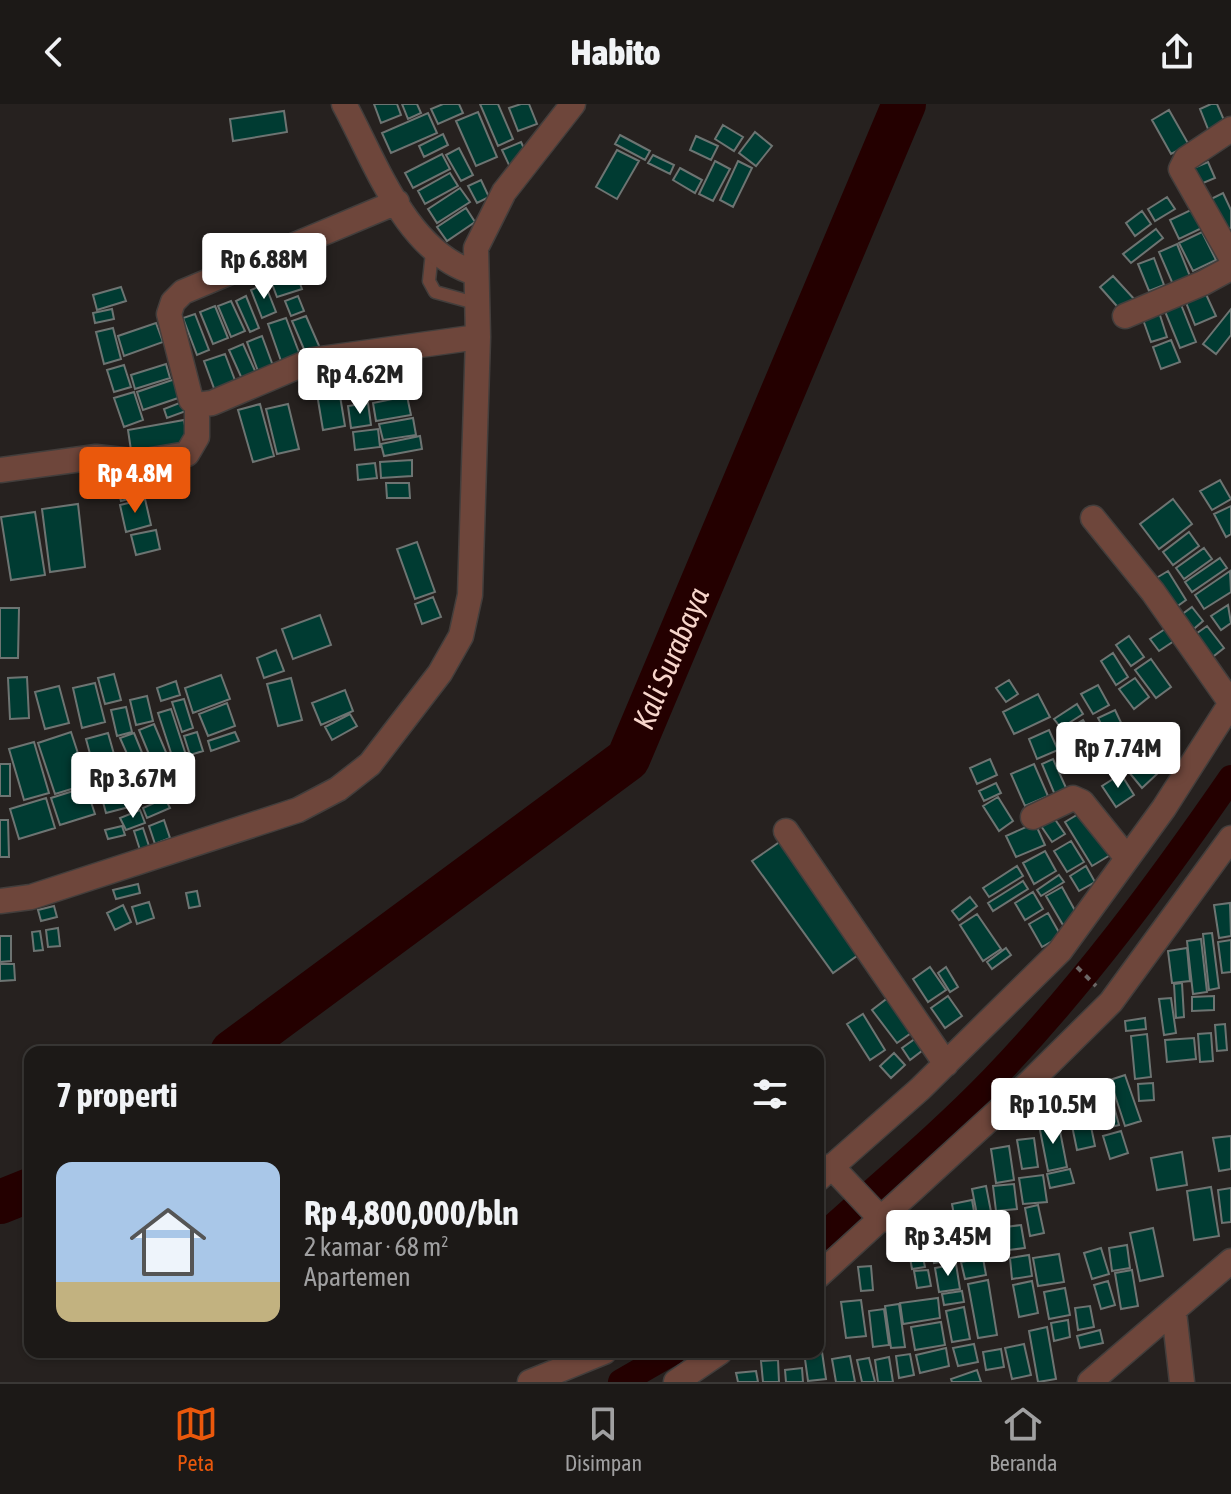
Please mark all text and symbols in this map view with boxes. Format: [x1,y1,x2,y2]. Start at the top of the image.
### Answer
icon: back [32,30,76,74]
icon: share [1155,30,1199,74]
text: Habito [571,31,660,73]
pin: Rp 6.88M [181,233,347,301]
text: Rp 6.88M [220,244,308,274]
pin: Rp 4.62M [277,348,443,416]
text: Rp 4.62M [316,359,404,389]
pin: Rp 4.8M [61,447,209,515]
text: Rp 4.8M [97,458,173,488]
water label: Kali Surabaya [626,582,715,734]
pin: Rp 7.74M [1035,722,1201,790]
text: Rp 7.74M [1074,733,1162,763]
pin: Rp 3.67M [50,752,216,820]
text: Rp 3.67M [89,763,177,793]
icon: filters [748,1072,792,1116]
text: 7 properti [56,1075,178,1114]
pin: Rp 10.5M [970,1078,1136,1146]
text: Rp 10.5M [1009,1089,1097,1119]
text: Rp 4,800,000/bln [304,1193,519,1232]
icon: home [120,1194,216,1290]
pin: Rp 3.45M [865,1210,1031,1278]
text: Rp 3.45M [904,1221,992,1251]
text: 2 kamar · 68 m² [304,1232,448,1262]
text: Apartemen [304,1262,411,1292]
tab: Peta [174,1402,218,1476]
tab: Disimpan [565,1402,642,1476]
tab: Beranda [989,1402,1057,1476]

